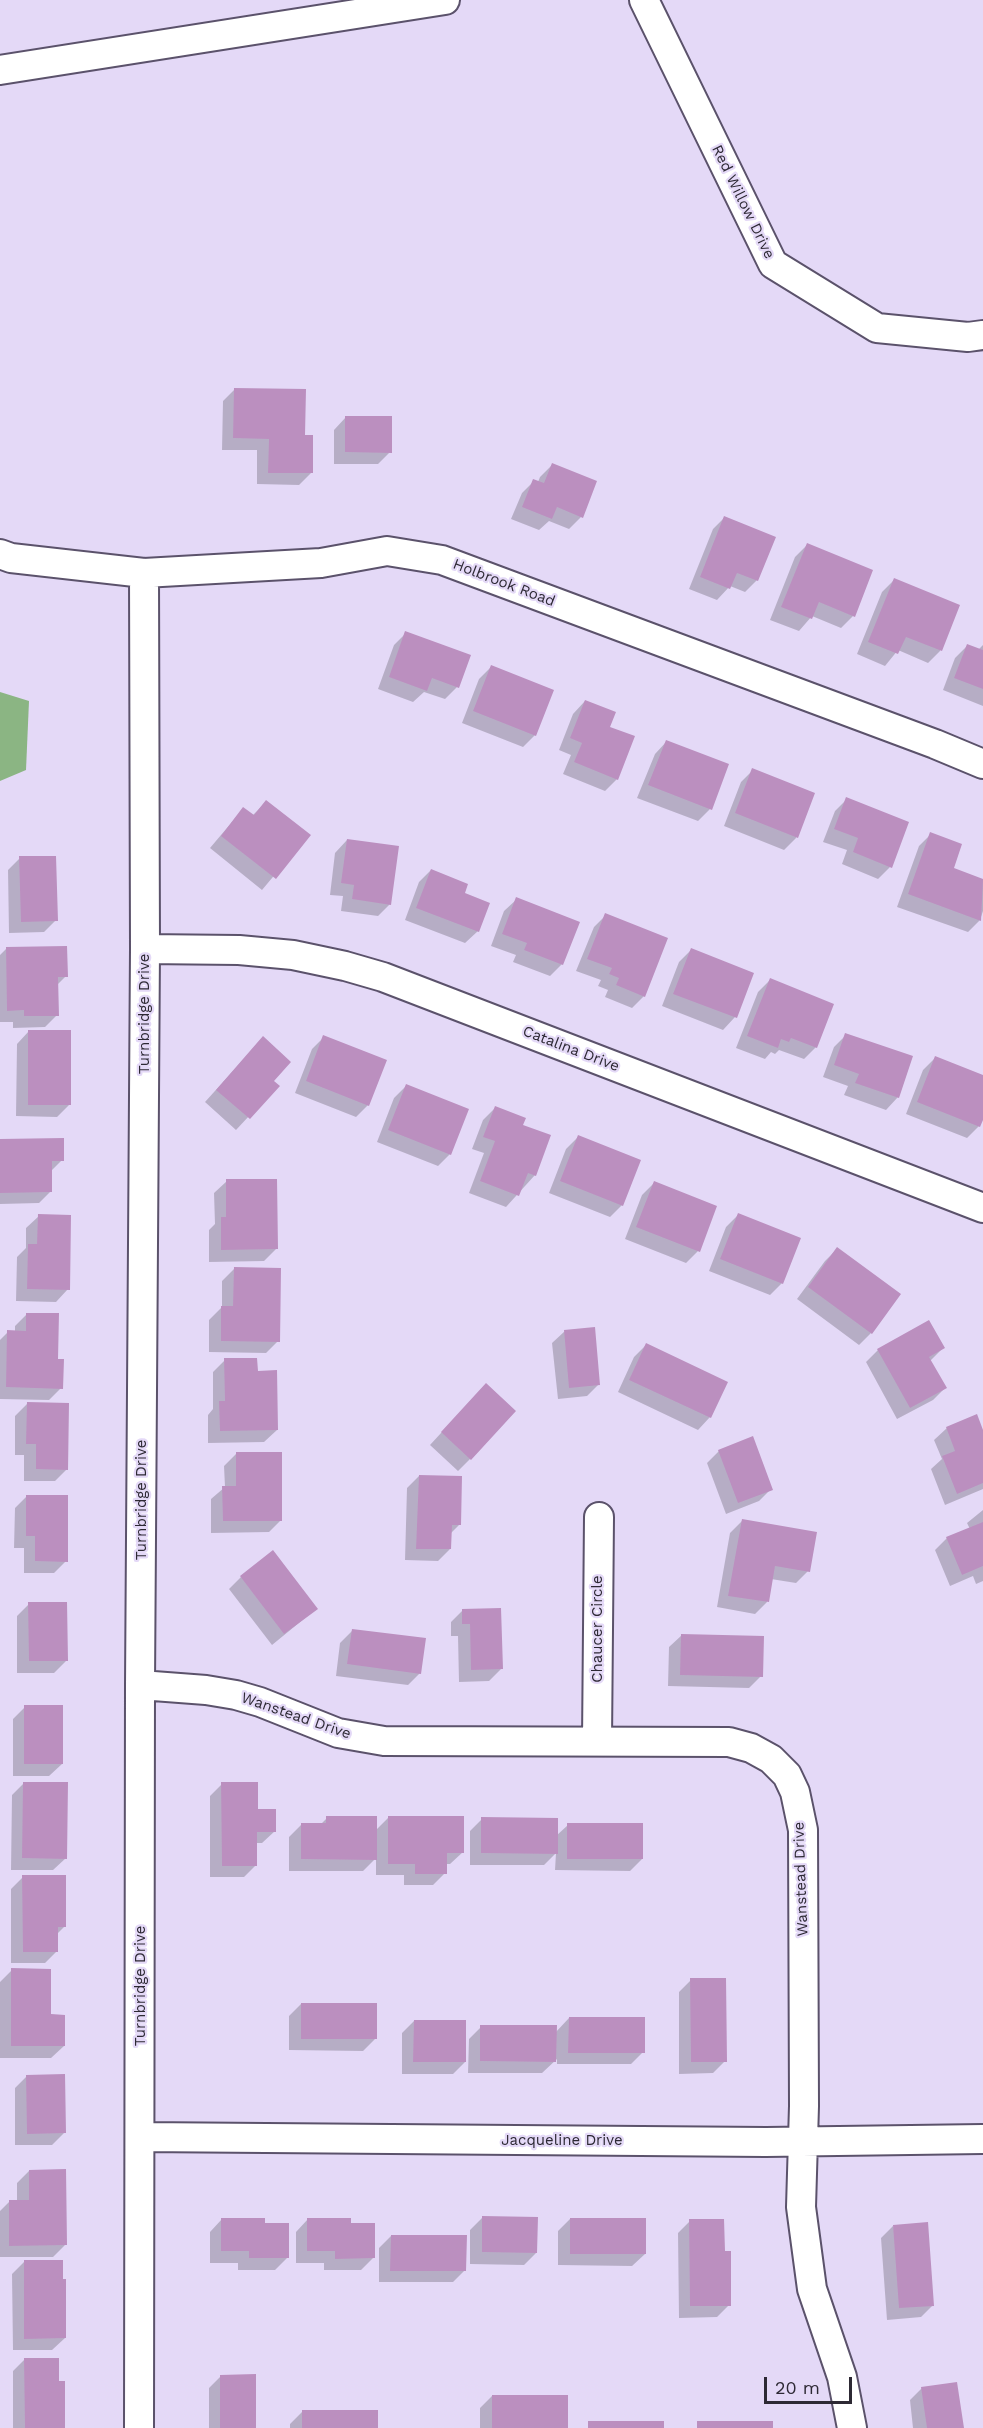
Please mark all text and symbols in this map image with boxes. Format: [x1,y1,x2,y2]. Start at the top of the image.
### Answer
street label: Red Willow Drive [708,142,778,262]
street label: Holbrook Road [450,555,558,611]
street label: Turnbridge Drive [136,954,154,1074]
street label: Catalina Drive [520,1022,622,1076]
street label: Turnbridge Drive [133,1440,151,1560]
street label: Chaucer Circle [589,1575,607,1683]
street label: Wanstead Drive [239,1689,353,1743]
street label: Wanstead Drive [790,1821,812,1937]
street label: Turnbridge Drive [132,1926,150,2046]
street label: Jacqueline Drive [501,2132,623,2150]
scale bar [767,2365,856,2403]
text: 20 m [775,2377,820,2398]

